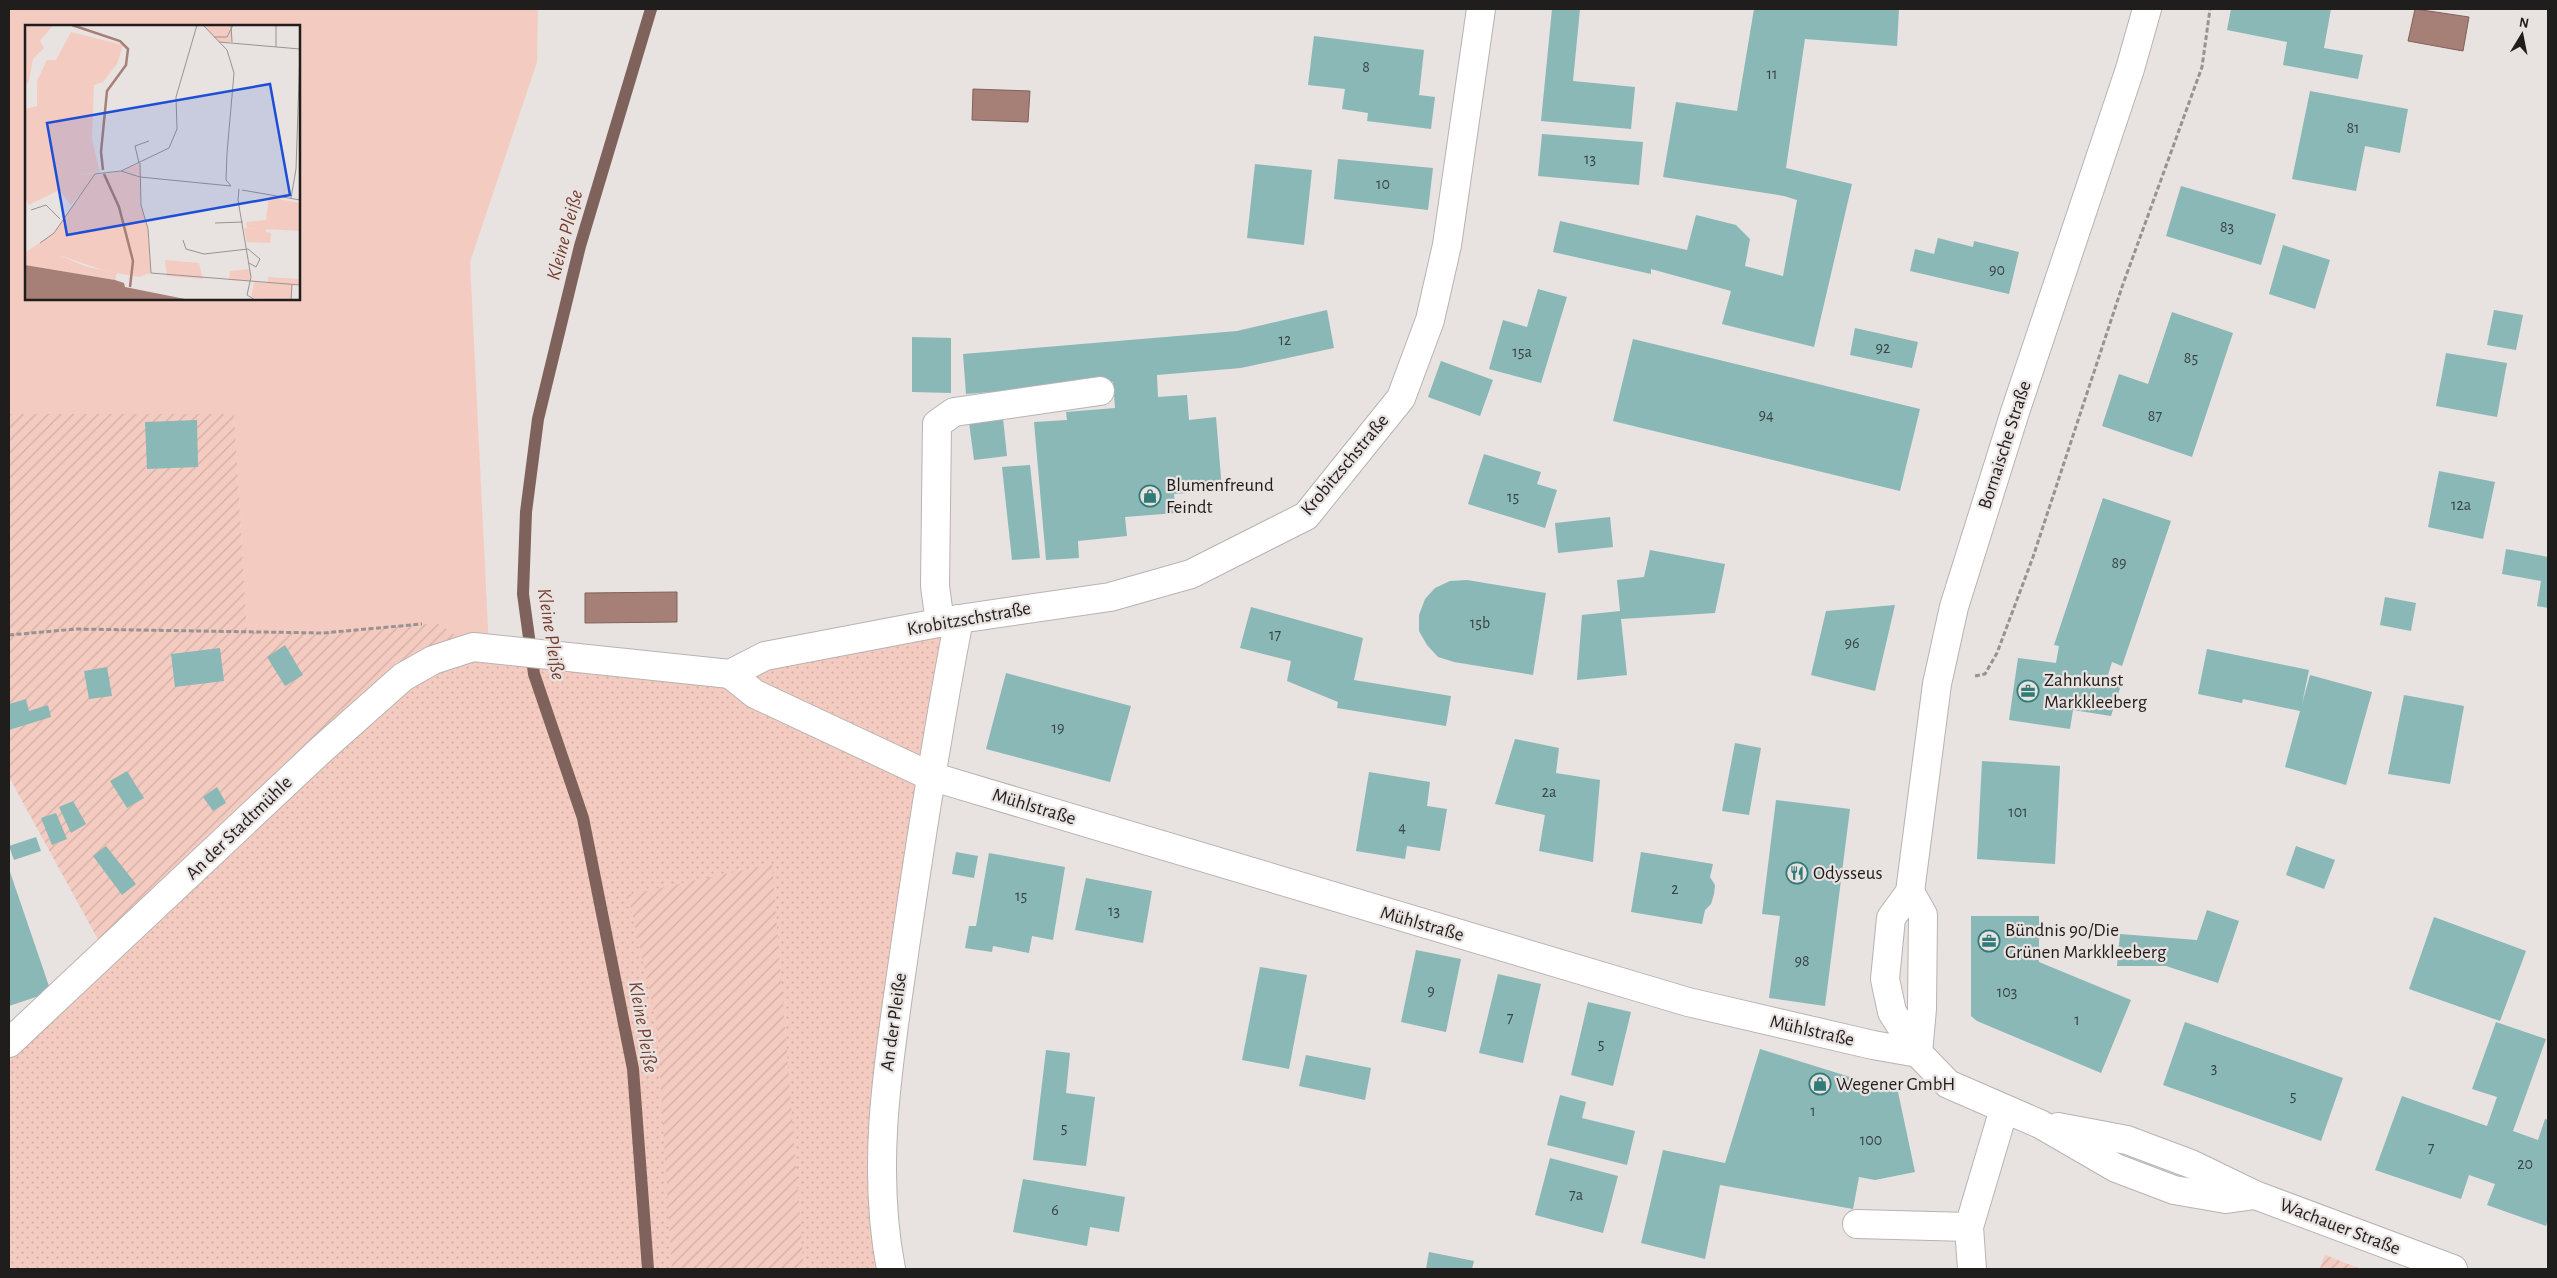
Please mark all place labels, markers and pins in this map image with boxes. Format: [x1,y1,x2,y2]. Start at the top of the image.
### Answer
place label: Blumenfreund Feindt [1166,476,1274,517]
shop icon: Blumenfreund Feindt [1138,484,1162,508]
place label: Zahnkunst Markkleeberg [2044,671,2148,712]
office icon: Zahnkunst Markkleeberg [2016,679,2040,703]
restaurant icon: Odysseus [1785,861,1809,885]
place label: Odysseus [1813,864,1883,883]
place label: Bündnis 90/Die Grünen Markkleeberg [2005,921,2167,962]
office icon: Bündnis 90/Die Grünen Markkleeberg [1977,929,2001,953]
shop icon: Wegener GmbH [1808,1072,1832,1096]
place label: Wegener GmbH [1836,1075,1955,1094]

